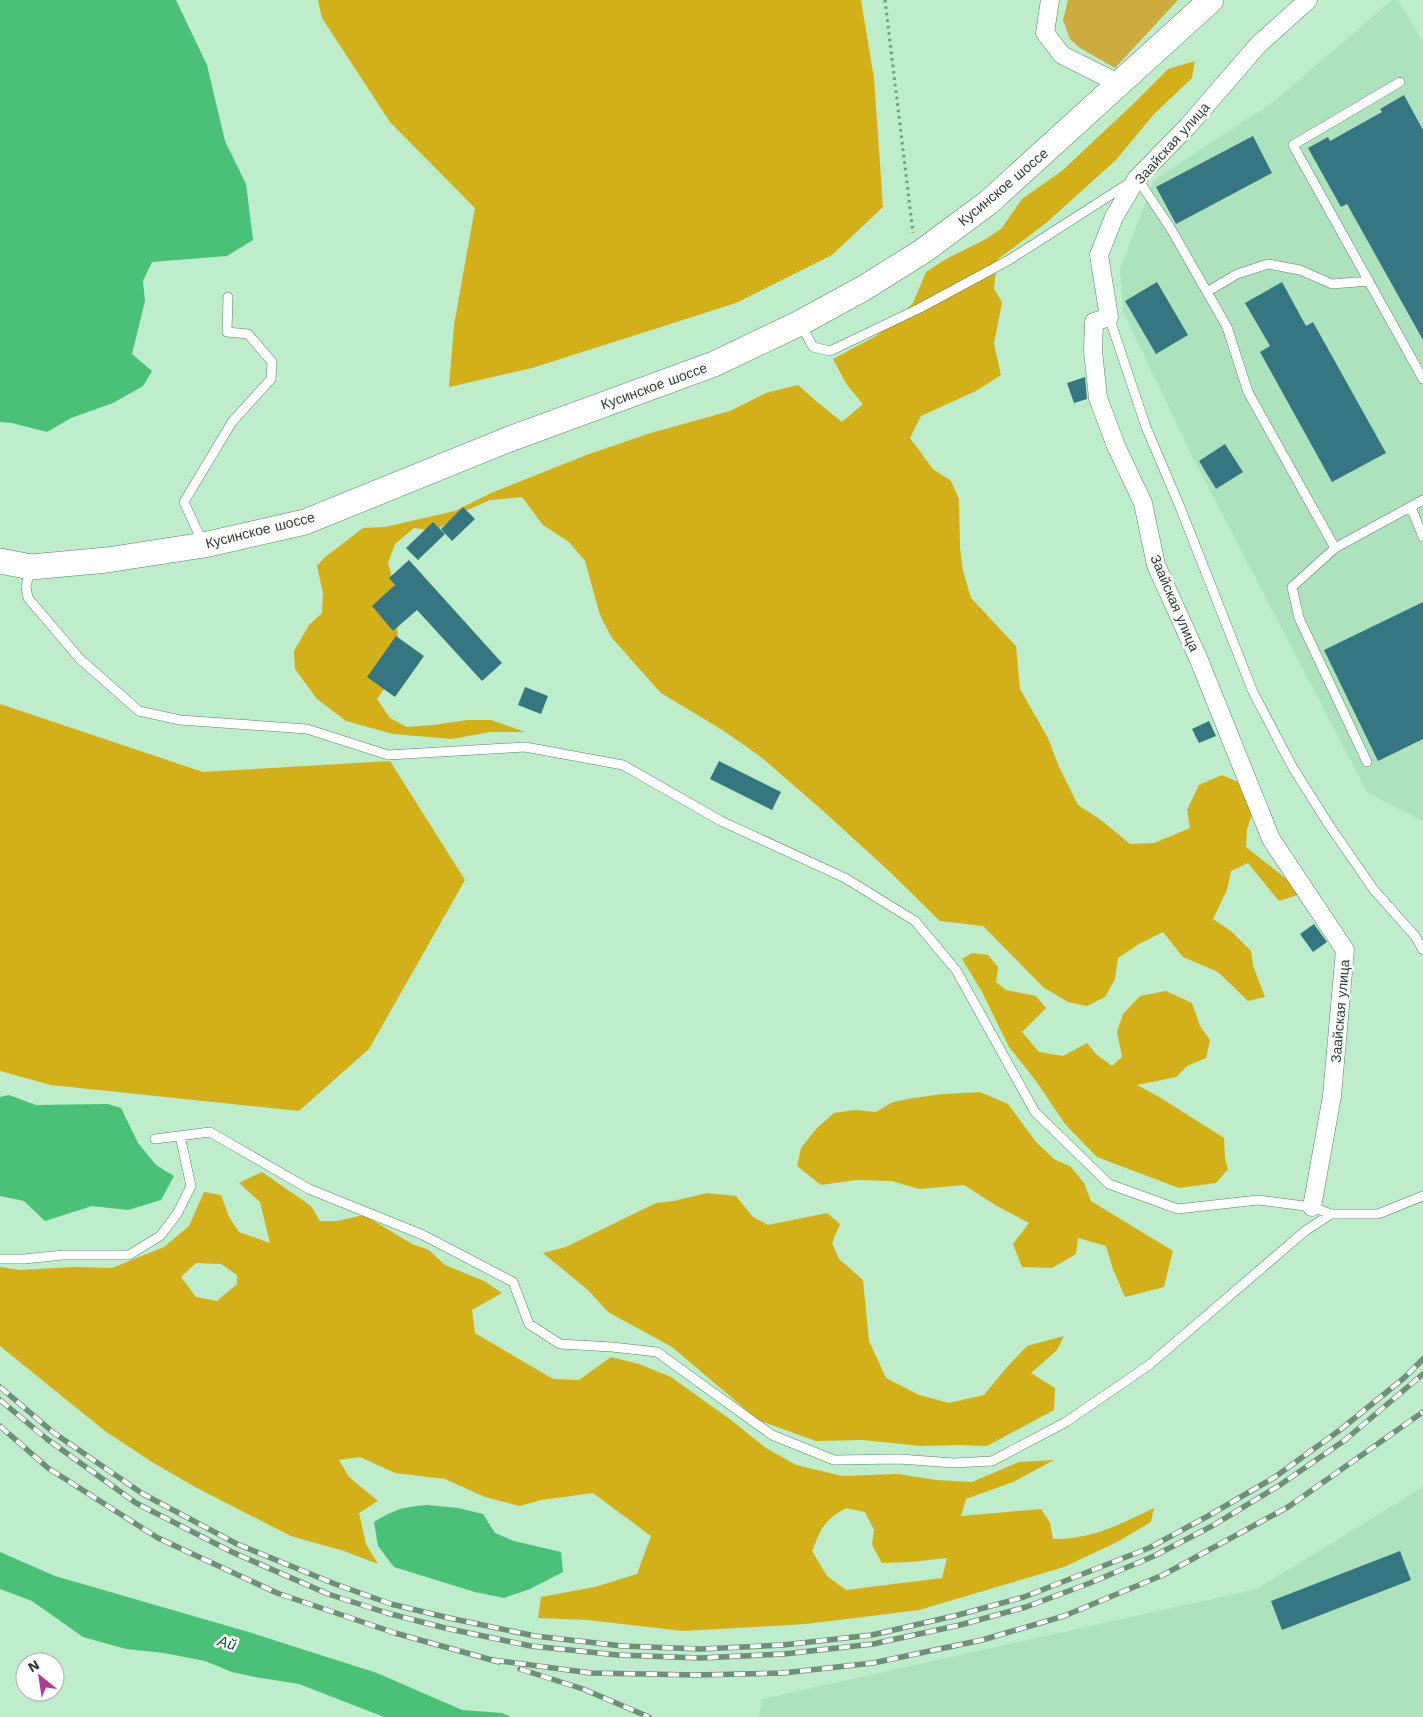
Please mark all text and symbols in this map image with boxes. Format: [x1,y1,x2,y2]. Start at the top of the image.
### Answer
street label: Заайская улица [1131,99,1213,187]
street label: Кусинское шоссе [955,145,1051,229]
street label: Кусинское шоссе [599,359,710,413]
street label: Кусинское шоссе [204,509,316,551]
street label: Заайская улица [1147,552,1203,654]
street label: Заайская улица [1328,958,1353,1063]
water label: Ай [215,1632,239,1654]
north arrow [15,1652,65,1702]
text: N [25,1656,42,1675]

